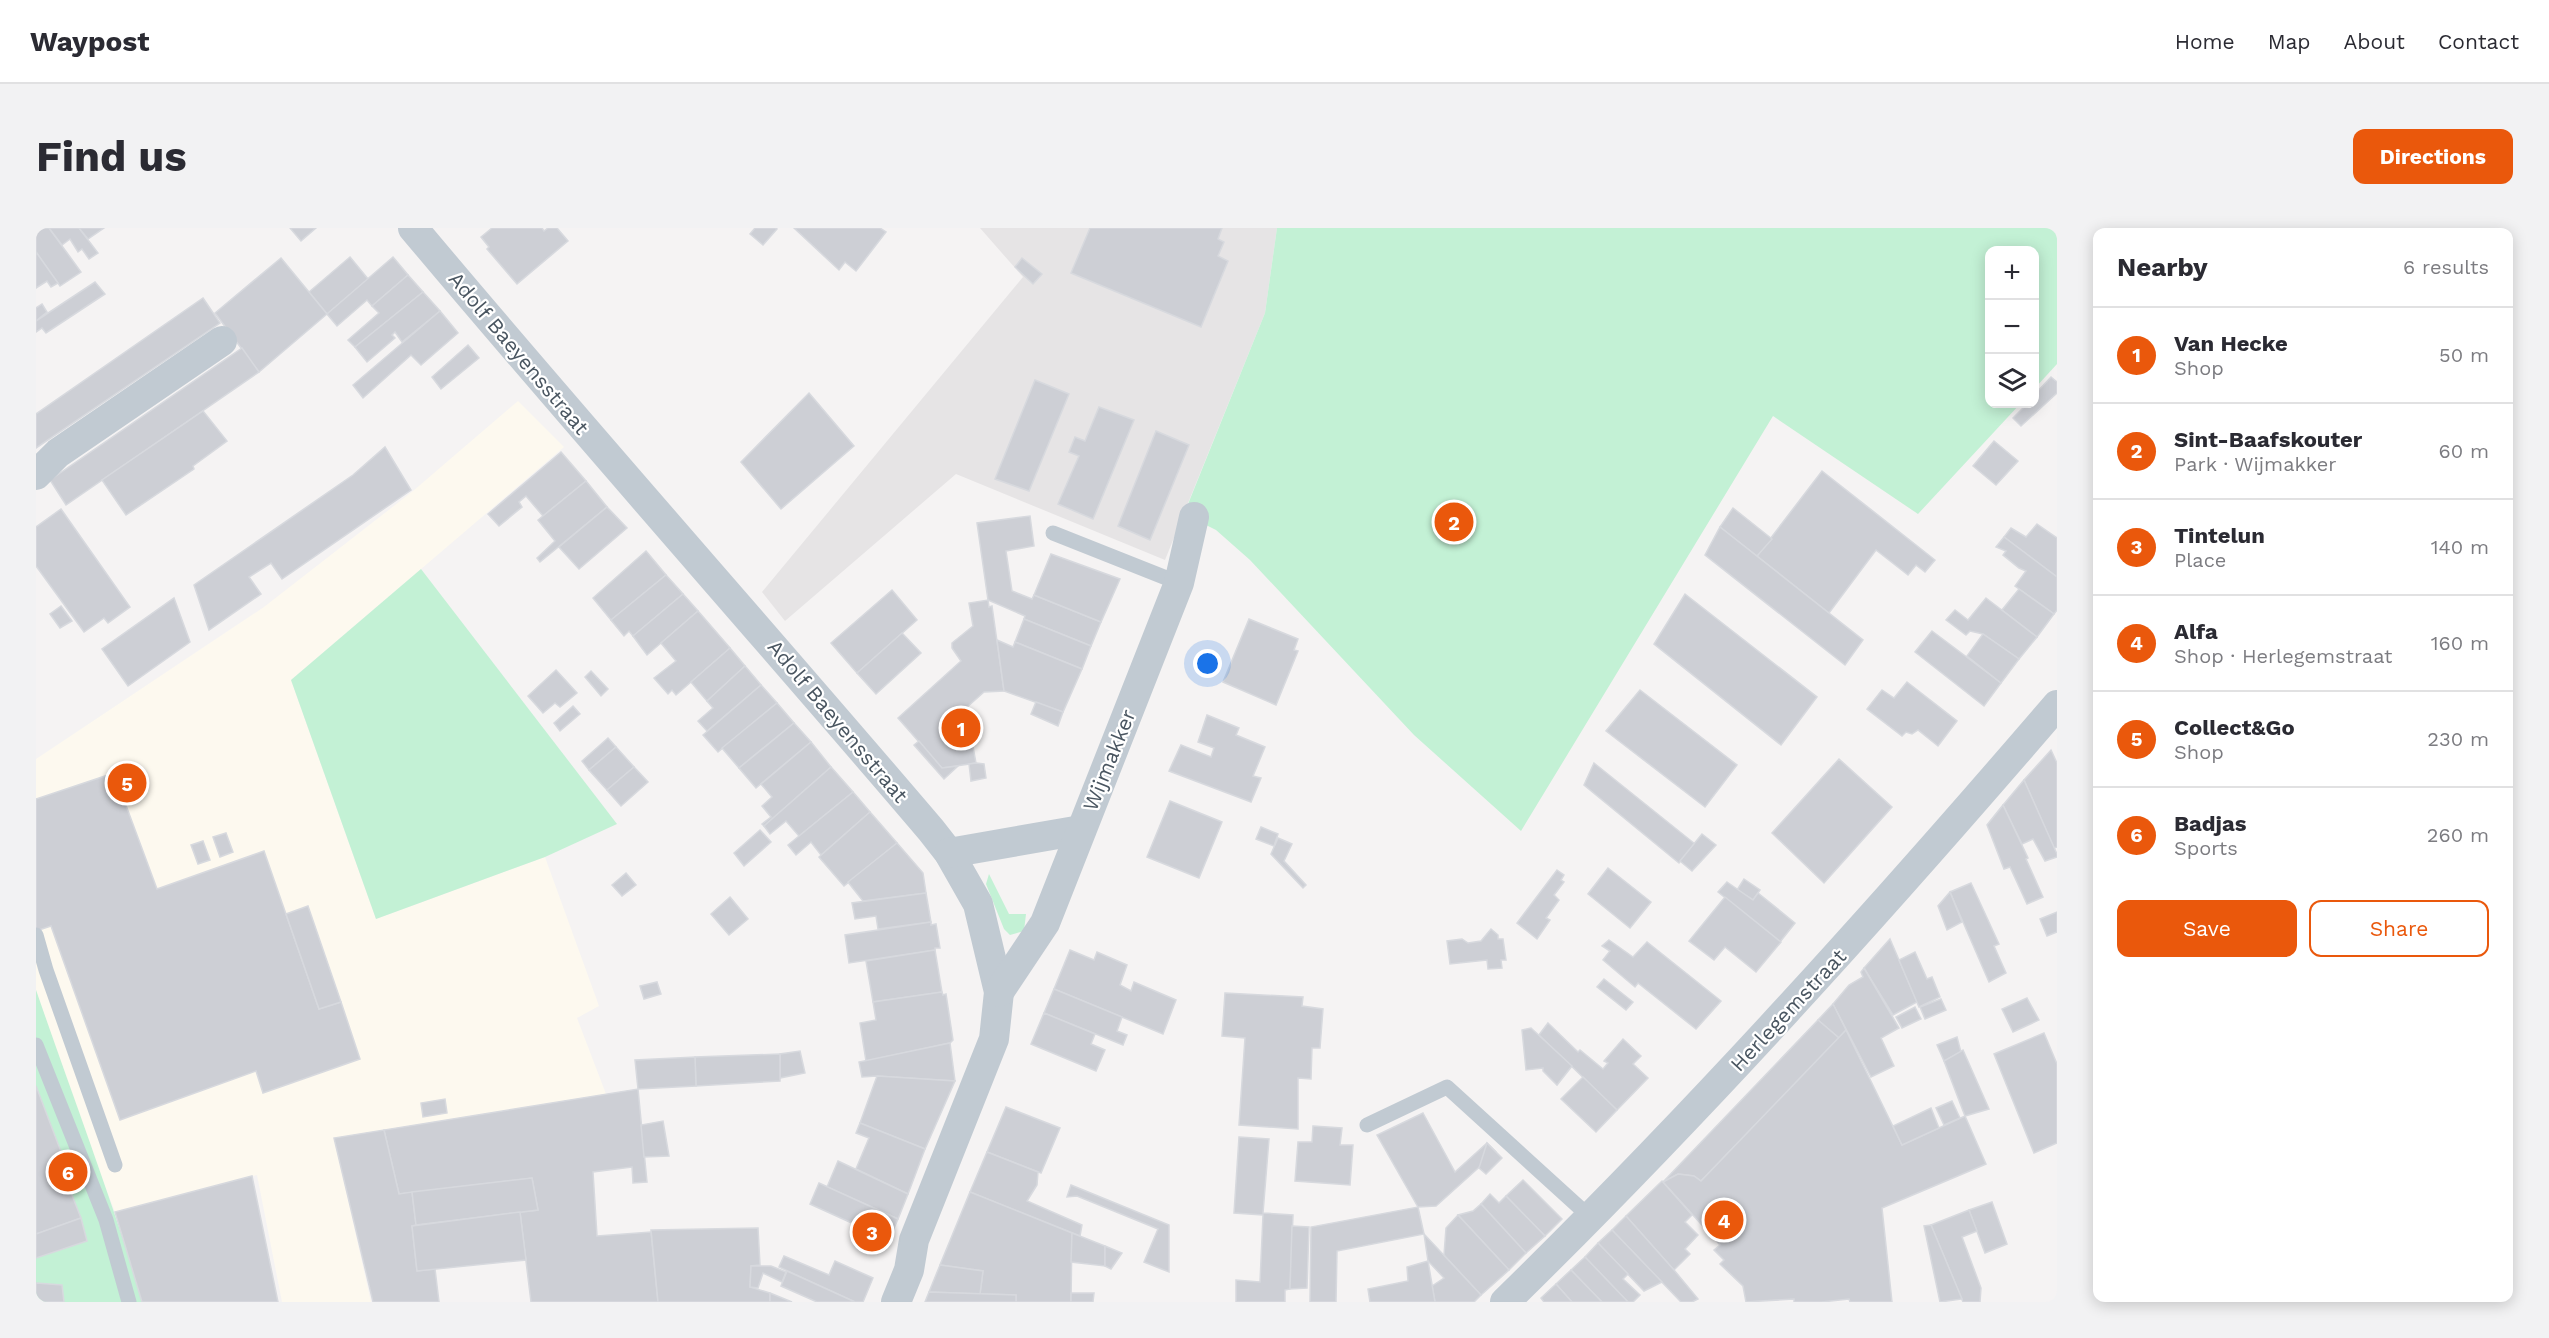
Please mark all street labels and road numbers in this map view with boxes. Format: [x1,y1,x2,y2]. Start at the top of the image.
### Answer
street label: Adolf Baeyensstraat [444,266,595,440]
street label: Adolf Baeyensstraat [763,634,914,808]
street label: Wijmakker [1077,705,1141,814]
street label: Herlegemstraat [1725,944,1851,1076]

